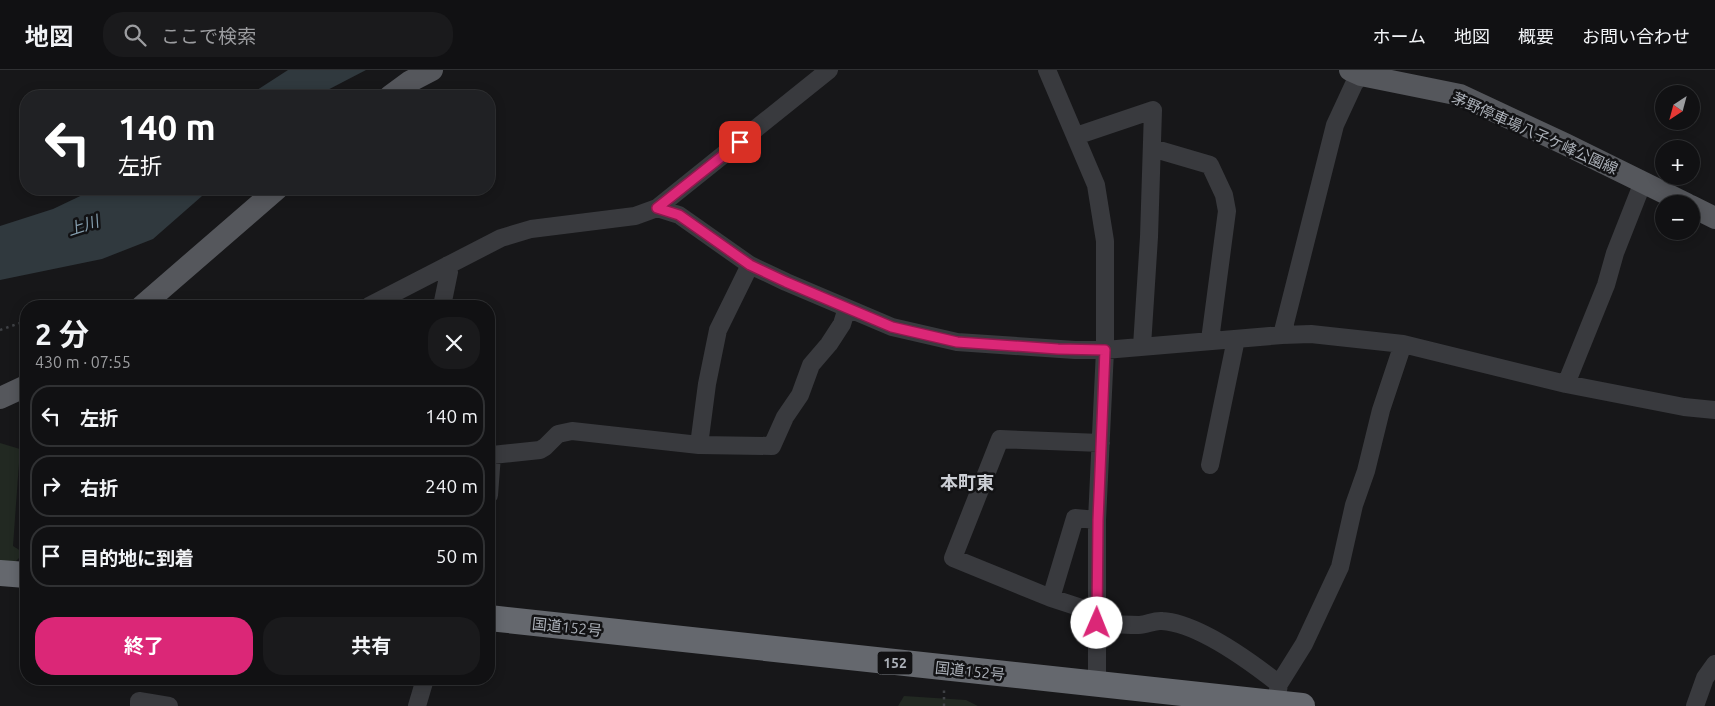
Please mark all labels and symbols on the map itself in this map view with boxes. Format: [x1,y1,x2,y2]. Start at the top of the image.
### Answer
north arrow [1655,85,1700,130]
street label: 茅野停車場八子ケ峰公園線 [1449,89,1621,177]
pin [719,121,761,163]
water label: 上川 [65,211,103,239]
district label: 本町東 [940,472,994,492]
position arrow [1070,596,1122,648]
street label: 国道152号 [531,615,603,639]
road number: 152 [878,652,912,674]
street label: 国道152号 [934,659,1006,683]

